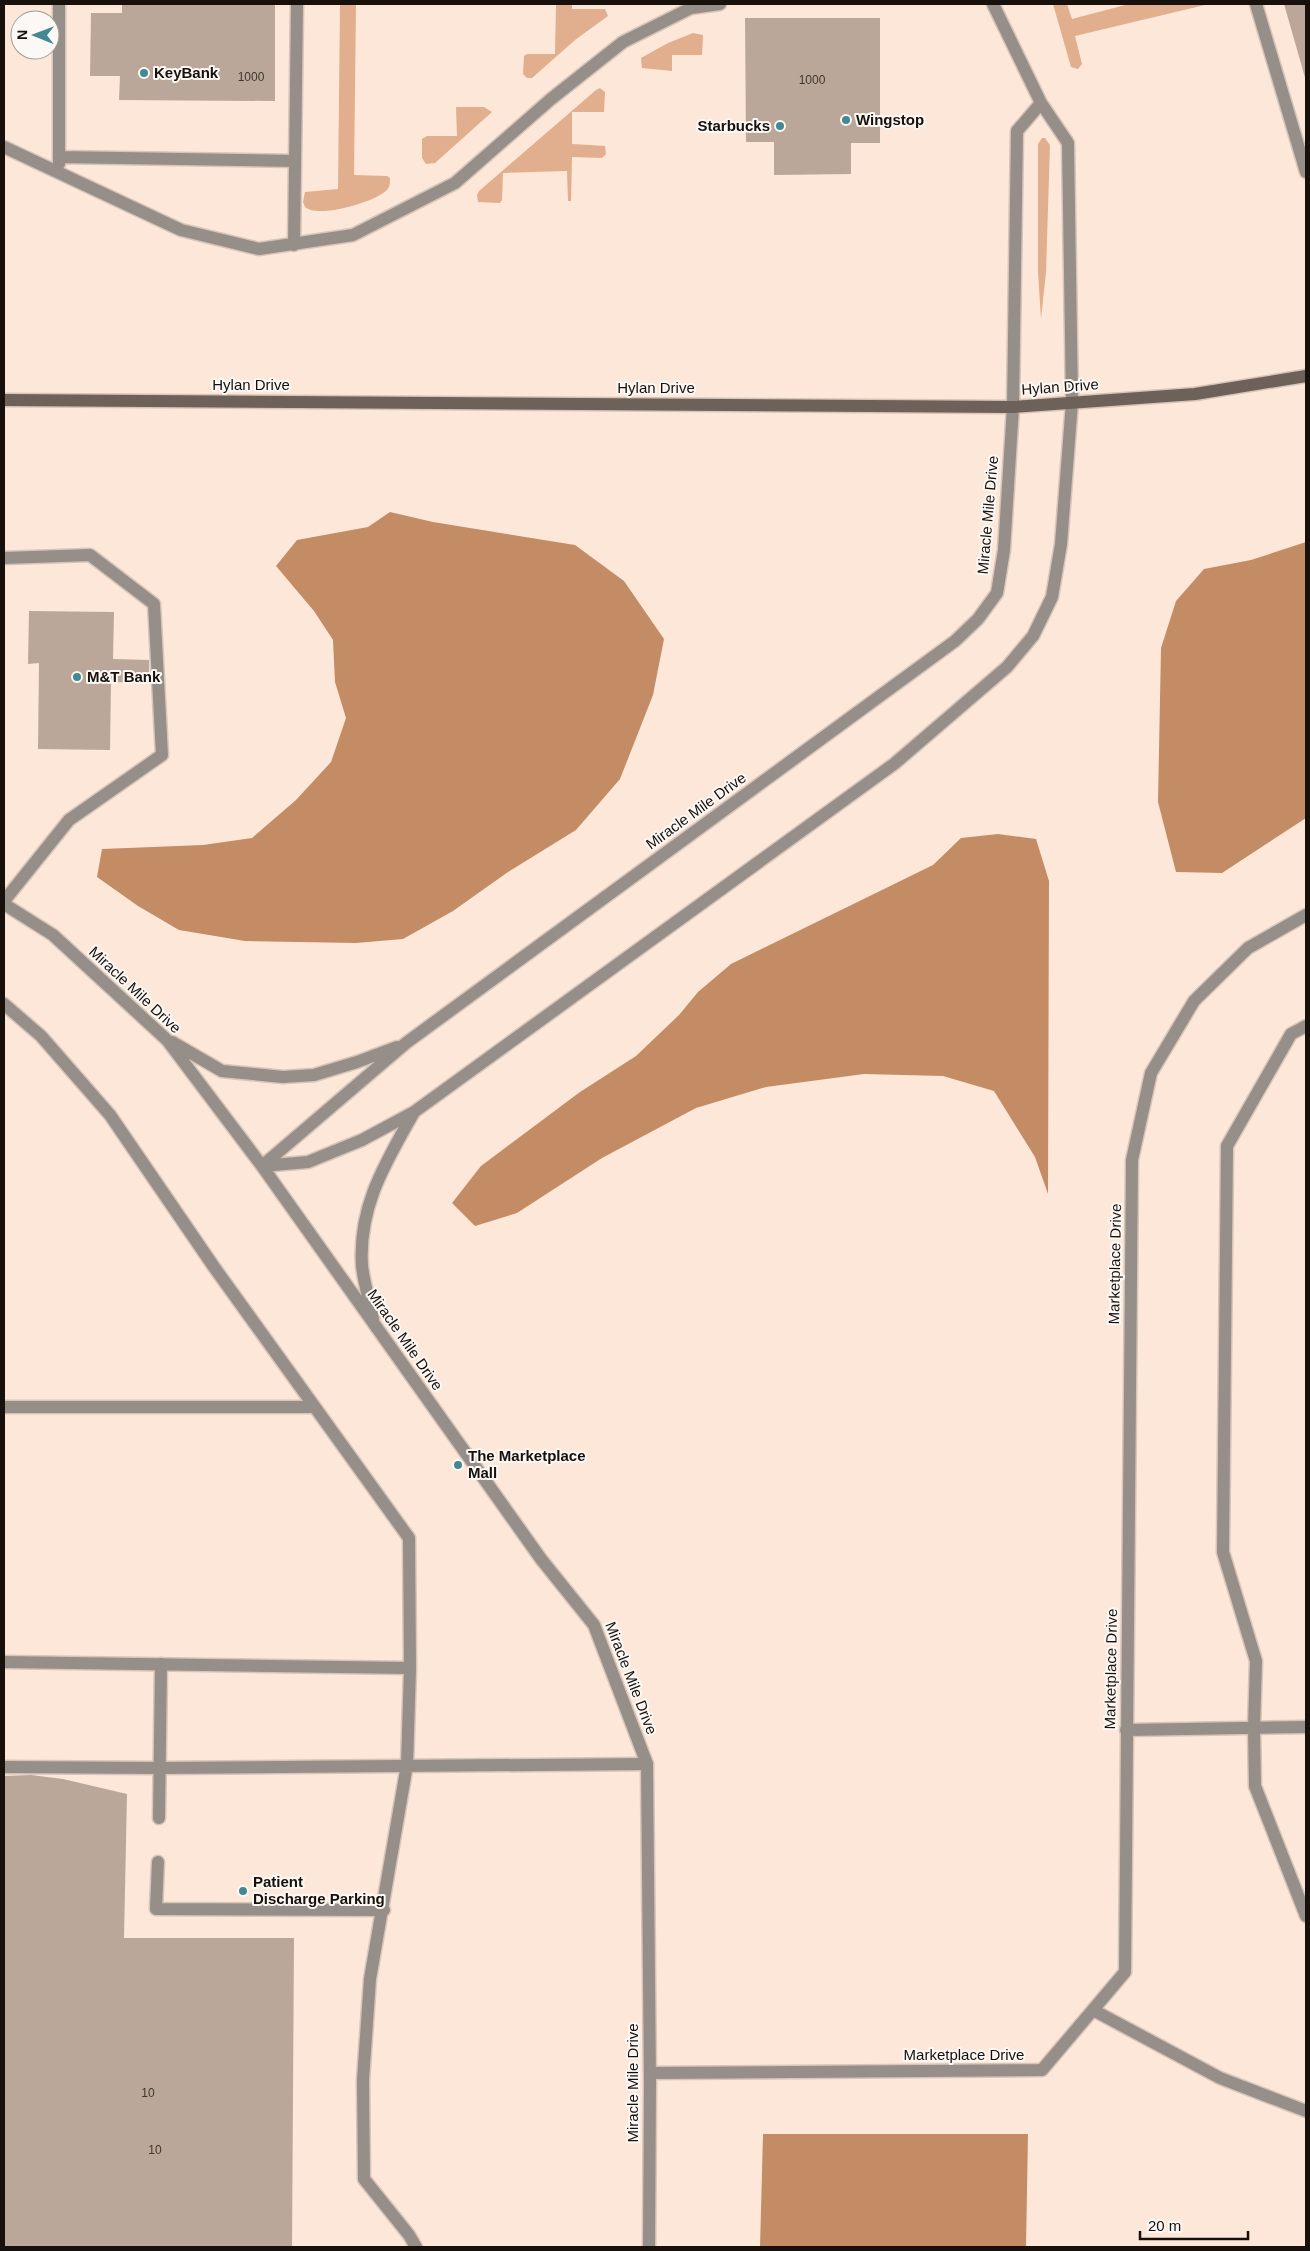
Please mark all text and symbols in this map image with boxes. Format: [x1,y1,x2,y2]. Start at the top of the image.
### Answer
north arrow [10,10,60,60]
text: N [14,30,30,40]
place label: KeyBank [154,64,219,81]
marker: KeyBank [138,67,150,79]
house number: 1000 [238,70,265,84]
house number: 1000 [799,73,826,87]
place label: Wingstop [856,111,924,128]
marker: Wingstop [840,114,852,126]
place label: Starbucks [697,117,770,134]
marker: Starbucks [774,120,786,132]
street label: Hylan Drive [1021,375,1099,398]
street label: Hylan Drive [212,376,290,393]
street label: Hylan Drive [617,379,695,396]
street label: Miracle Mile Drive [974,455,1001,575]
place label: M&T Bank [87,668,161,685]
marker: M&T Bank [71,671,83,683]
street label: Miracle Mile Drive [642,769,749,853]
street label: Miracle Mile Drive [86,943,185,1036]
street label: Marketplace Drive [1105,1203,1124,1325]
street label: Miracle Mile Drive [364,1286,447,1393]
place label: The Marketplace Mall [468,1447,586,1481]
marker: The Marketplace Mall [452,1459,464,1471]
street label: Marketplace Drive [1101,1608,1120,1730]
street label: Miracle Mile Drive [602,1619,661,1737]
place label: Patient Discharge Parking [253,1873,385,1907]
marker: Patient Discharge Parking [237,1885,249,1897]
street label: Miracle Mile Drive [624,2023,641,2143]
street label: Marketplace Drive [904,2046,1024,2063]
house number: 10 [141,2086,155,2100]
house number: 10 [148,2143,162,2157]
scale bar [1140,2208,1248,2240]
text: 20 m [1148,2217,1181,2234]

